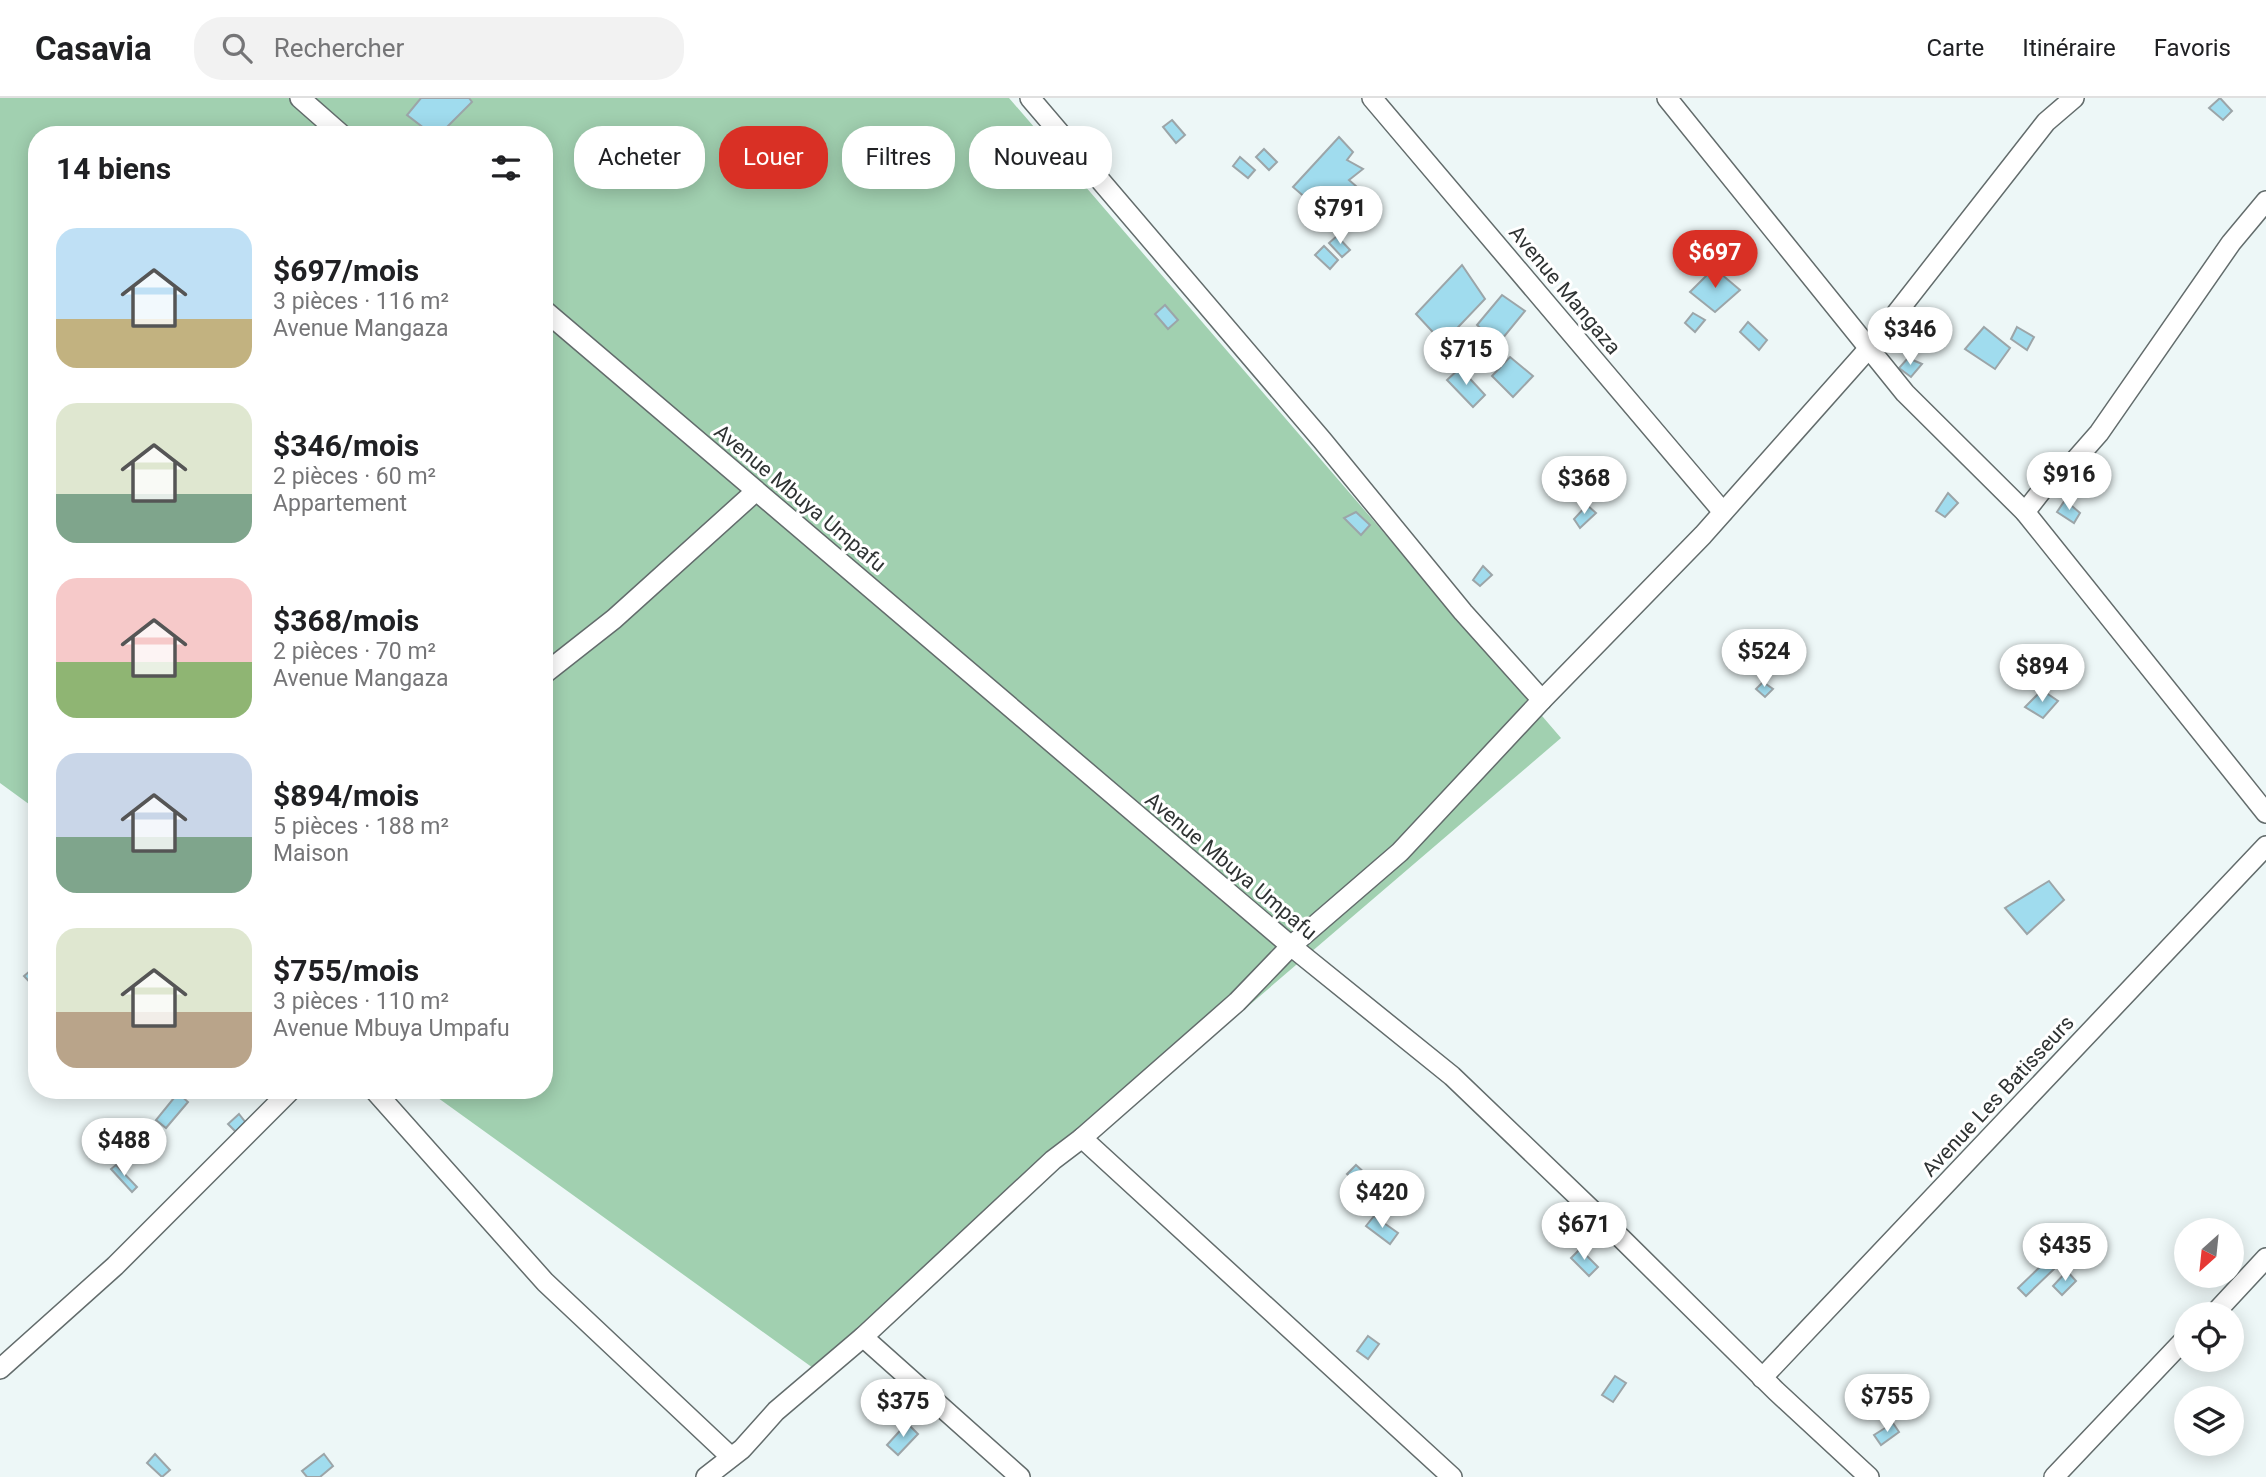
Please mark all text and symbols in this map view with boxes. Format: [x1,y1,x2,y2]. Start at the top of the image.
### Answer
search box [194,17,684,80]
text: Casavia [35,29,152,68]
icon: search [218,29,256,67]
text: Rechercher [274,33,404,63]
text: Carte [1926,34,1984,62]
text: Itinéraire [2022,34,2116,62]
text: Favoris [2154,34,2231,62]
chip: Acheter [574,126,705,189]
chip: Louer [719,126,828,189]
chip: Filtres [842,126,955,189]
chip: Nouveau [969,126,1112,189]
icon: filters [487,149,525,187]
text: 14 biens [56,151,171,186]
pin: $791 [1299,186,1381,246]
text: $791 [1314,195,1366,222]
street label: Avenue Mangaza [1504,221,1626,359]
pin: $697 [1674,230,1756,290]
text: $697 [1689,239,1741,266]
text: $697/mois [273,253,419,288]
icon: home [112,256,196,340]
text: 3 pièces · 116 m² [273,288,449,315]
pin: $346 [1869,308,1951,367]
text: Avenue Mangaza [273,315,449,342]
text: $346 [1884,316,1936,343]
pin: $715 [1425,328,1507,387]
text: $715 [1440,336,1492,363]
street label: Avenue Mbuya Umpafu [710,419,890,577]
text: $346/mois [273,428,419,463]
icon: home [112,431,196,515]
pin: $916 [2028,452,2110,512]
pin: $368 [1543,456,1625,516]
text: $916 [2043,461,2095,488]
text: 2 pièces · 60 m² [273,463,436,490]
text: $368 [1558,465,1610,492]
text: Appartement [273,490,407,517]
text: $368/mois [273,603,419,638]
icon: home [112,606,196,690]
pin: $524 [1723,630,1805,689]
text: 2 pièces · 70 m² [273,638,436,665]
text: $524 [1738,638,1790,665]
pin: $894 [2001,644,2083,704]
text: $894 [2016,653,2068,680]
text: Avenue Mangaza [273,665,449,692]
text: $894/mois [273,778,419,813]
icon: home [112,781,196,865]
street label: Avenue Mbuya Umpafu [1141,787,1321,945]
text: 5 pièces · 188 m² [273,813,449,840]
text: Maison [273,840,349,867]
text: $755/mois [273,953,419,988]
icon: home [112,956,196,1040]
text: 3 pièces · 110 m² [273,988,449,1015]
street label: Avenue Les Batisseurs [1917,1011,2079,1181]
text: Avenue Mbuya Umpafu [273,1015,510,1042]
pin: $488 [83,1118,165,1178]
text: $488 [98,1127,150,1154]
pin: $420 [1341,1170,1423,1230]
text: $420 [1356,1179,1408,1206]
pin: $671 [1543,1202,1625,1262]
text: $671 [1558,1211,1610,1238]
north arrow [2174,1218,2244,1288]
map controls [2174,1218,2244,1456]
pin: $435 [2024,1224,2106,1283]
text: $435 [2039,1232,2091,1259]
button: locate [2174,1302,2244,1372]
pin: $755 [1846,1374,1928,1434]
pin: $375 [862,1380,944,1439]
text: $755 [1861,1383,1913,1410]
button: layers [2174,1386,2244,1456]
text: $375 [877,1388,929,1415]

